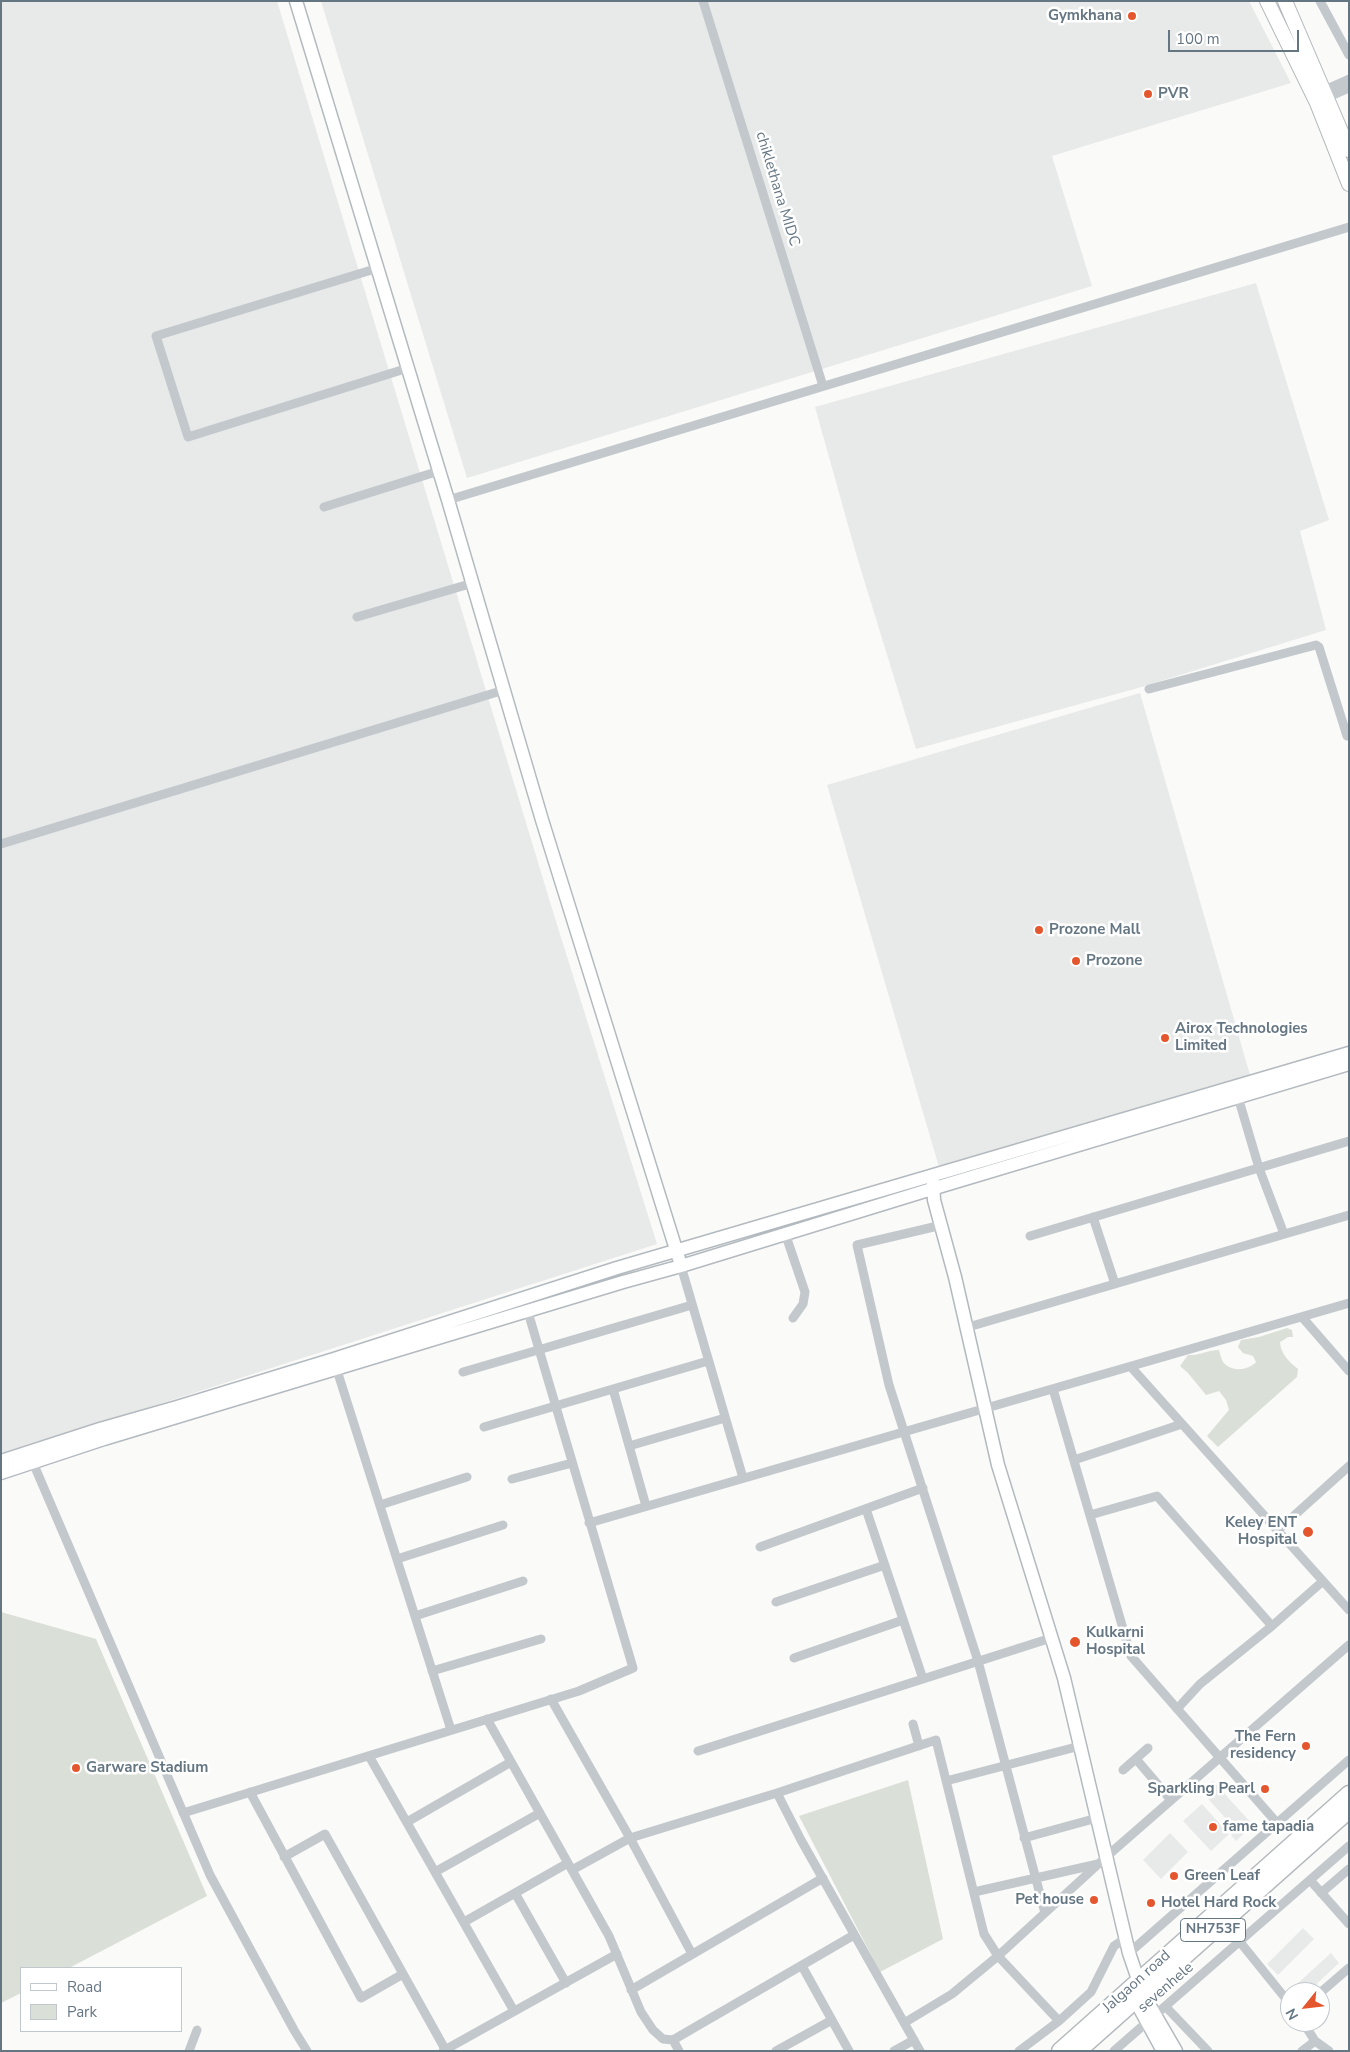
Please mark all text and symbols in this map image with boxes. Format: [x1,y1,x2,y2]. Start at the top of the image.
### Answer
place label: Gymkhana [1048,7,1122,25]
marker: Gymkhana [1126,10,1138,22]
scale bar [1170,20,1301,52]
text: 100 m [1176,29,1220,49]
place label: PVR [1158,85,1189,103]
marker: PVR [1142,88,1154,100]
street label: chiklethana MIDC [751,130,803,248]
place label: Prozone Mall [1049,921,1140,939]
marker: Prozone Mall [1033,924,1045,936]
place label: Prozone [1086,952,1142,970]
marker: Prozone [1070,955,1082,967]
place label: Airox Technologies Limited [1175,1020,1308,1055]
marker: Airox Technologies Limited [1159,1032,1171,1044]
place label: Keley ENT Hospital [1225,1514,1297,1549]
marker: Keley ENT Hospital [1301,1525,1315,1539]
place label: Kulkarni Hospital [1086,1624,1145,1659]
marker: Kulkarni Hospital [1068,1635,1082,1649]
place label: The Fern residency [1230,1728,1296,1763]
marker: The Fern residency [1300,1740,1312,1752]
place label: Garware Stadium [86,1759,208,1777]
marker: Garware Stadium [70,1762,82,1774]
place label: Sparkling Pearl [1148,1780,1255,1798]
marker: Sparkling Pearl [1259,1783,1271,1795]
place label: fame tapadia [1223,1818,1314,1836]
marker: fame tapadia [1207,1821,1219,1833]
place label: Green Leaf [1184,1867,1260,1885]
marker: Green Leaf [1168,1870,1180,1882]
place label: Pet house [1015,1891,1084,1909]
marker: Pet house [1088,1894,1100,1906]
place label: Hotel Hard Rock [1161,1894,1276,1912]
marker: Hotel Hard Rock [1145,1897,1157,1909]
road number: NH753F [1180,1918,1246,1942]
street label: Jalgaon road [1099,1947,1175,2017]
street label: sevenhele [1134,1959,1198,2017]
legend [20,1967,182,2032]
text: Road [67,1977,102,1997]
north arrow [1280,1982,1330,2032]
text: Park [67,2002,97,2022]
text: N [1281,2005,1303,2023]

